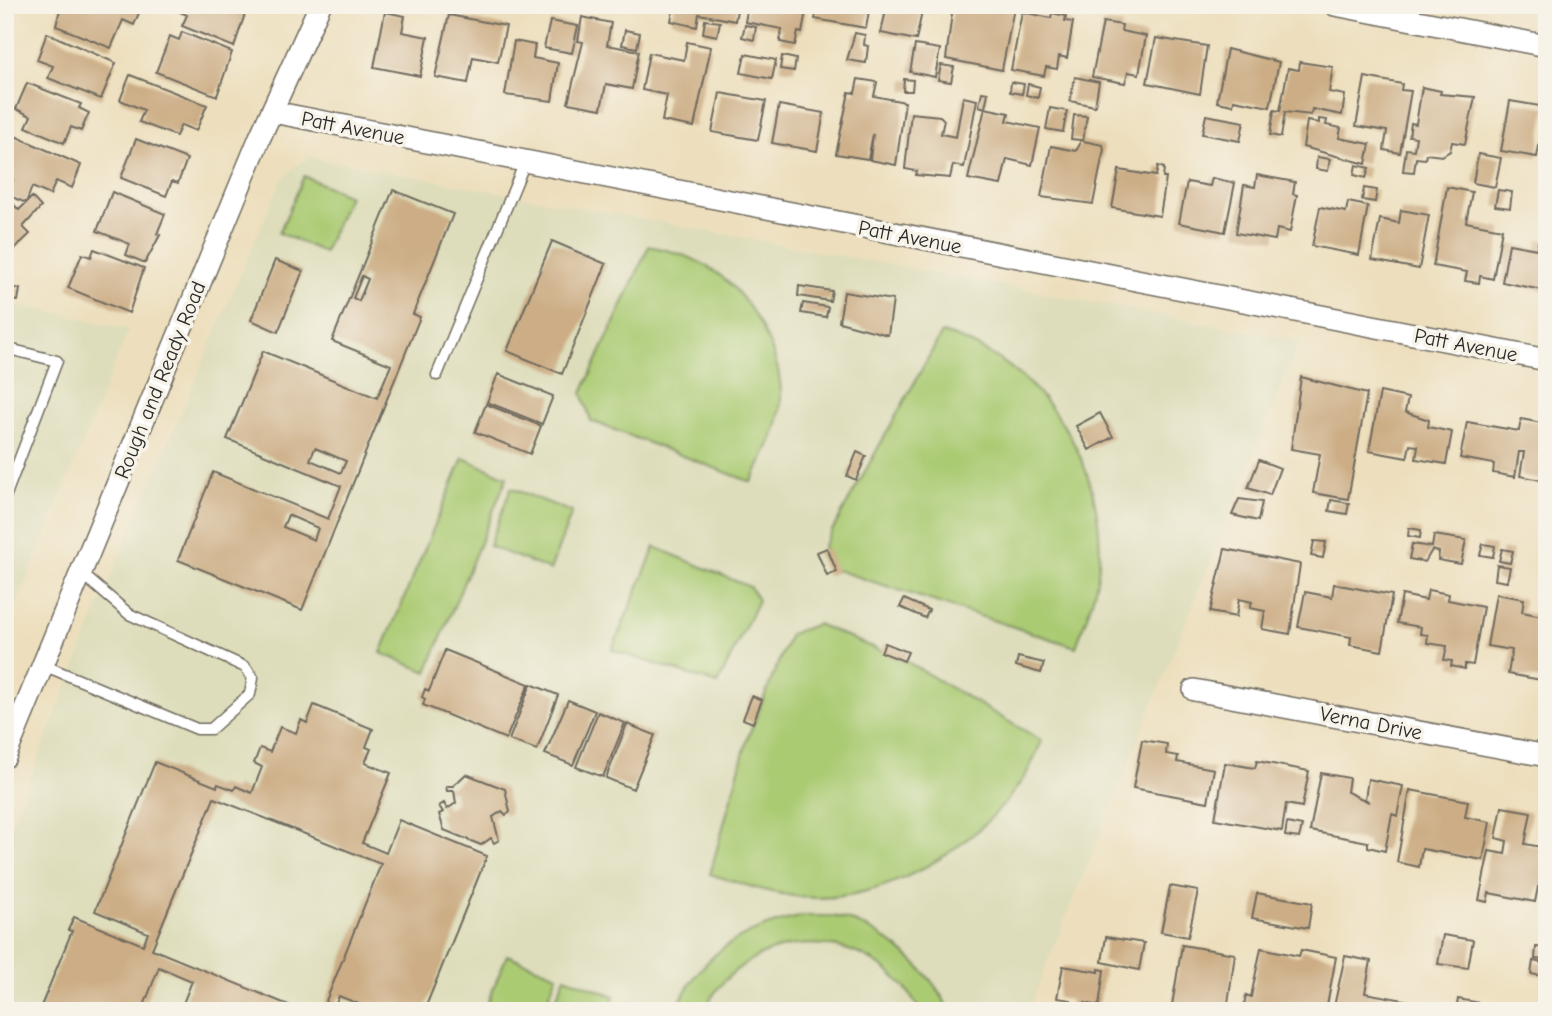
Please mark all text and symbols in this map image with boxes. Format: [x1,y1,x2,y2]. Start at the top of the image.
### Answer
street label: Patt Avenue [299,106,407,150]
street label: Patt Avenue [856,215,964,259]
street label: Rough and Ready Road [109,278,211,482]
street label: Patt Avenue [1412,323,1520,367]
street label: Verna Drive [1318,701,1424,745]

